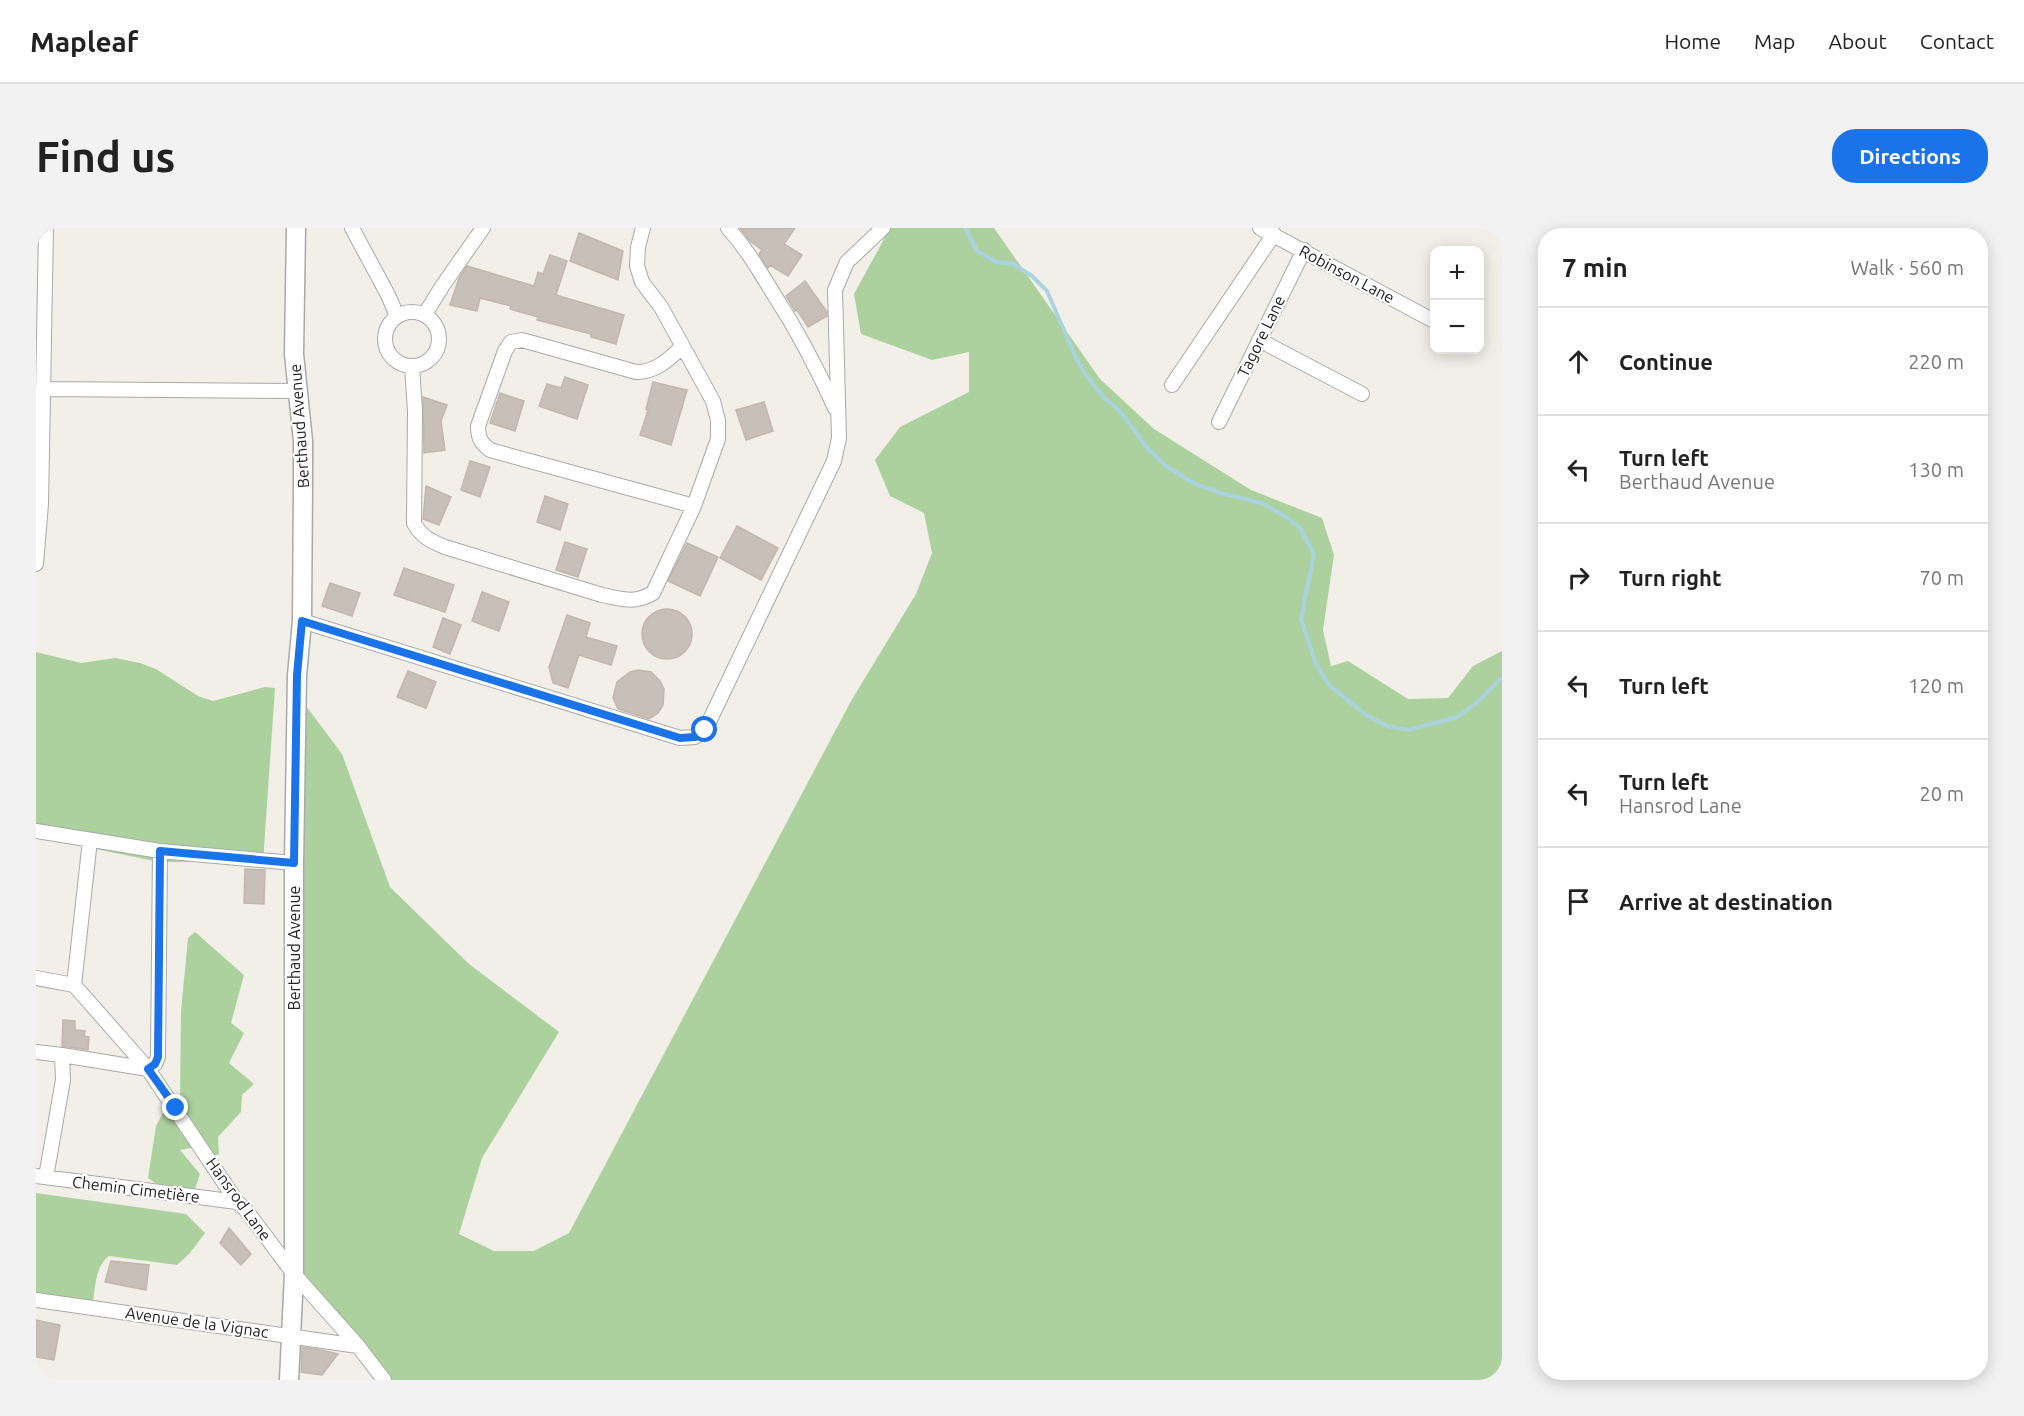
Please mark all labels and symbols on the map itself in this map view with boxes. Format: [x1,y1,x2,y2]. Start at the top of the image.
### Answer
street label: Robinson Lane [1296,241,1398,307]
street label: Tagore Lane [1234,293,1288,379]
street label: Berthaud Avenue [286,363,312,489]
route start [691,716,717,742]
street label: Berthaud Avenue [285,886,303,1010]
route end [162,1094,188,1120]
street label: Hansrod Lane [203,1154,275,1244]
street label: Chemin Cimetière [71,1172,201,1206]
street label: Avenue de la Vignac [124,1303,270,1341]

